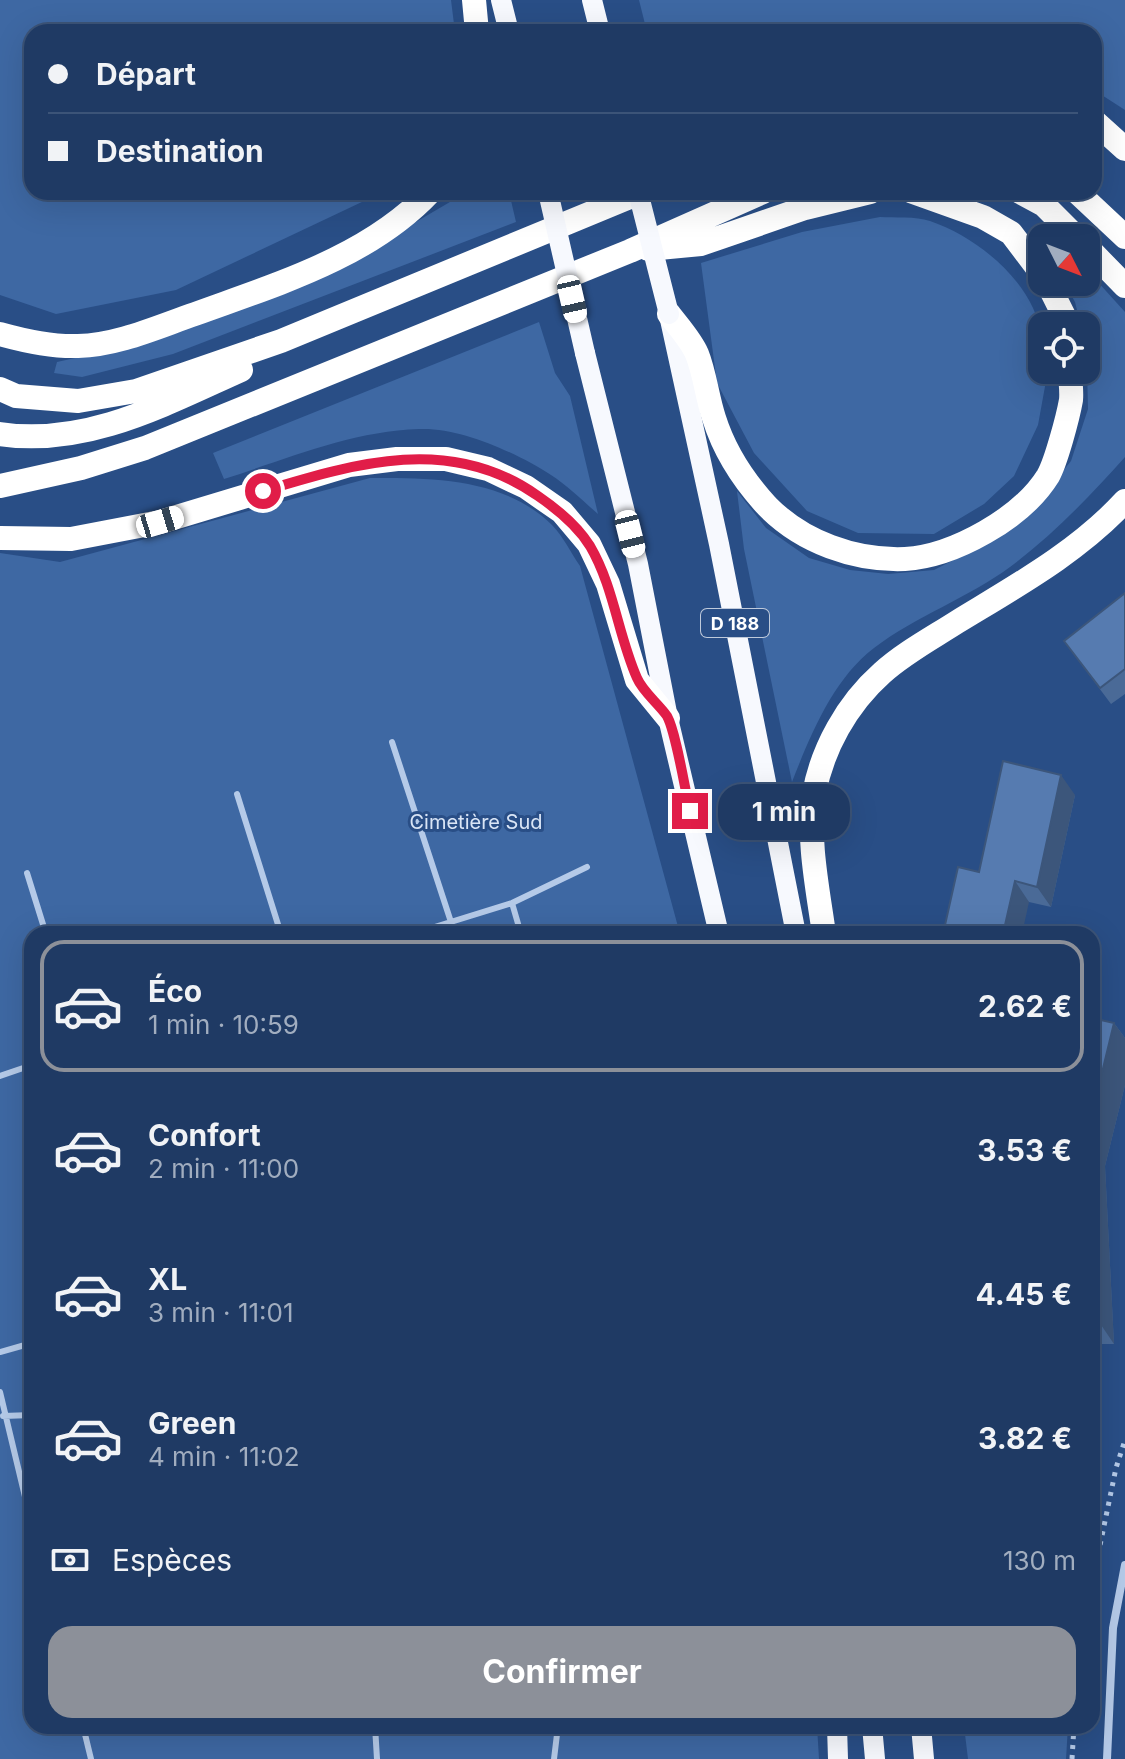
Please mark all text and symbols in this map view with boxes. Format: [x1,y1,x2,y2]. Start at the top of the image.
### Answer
text: Départ [96,56,196,92]
text: Destination [96,133,264,169]
north arrow [1028,224,1100,296]
map controls [1028,224,1100,384]
car [555,273,589,325]
button: locate [1028,312,1100,384]
route start [245,473,281,509]
car [134,504,186,540]
car [613,508,647,560]
road number: D 188 [701,609,769,637]
callout: 1 min [718,783,850,839]
route end [672,793,708,829]
text: 1 min [752,796,816,827]
park label: Cimetière Sud [409,810,543,834]
icon: car [52,970,124,1042]
text: Éco [148,973,202,1009]
text: 2.62 € [978,988,1072,1024]
text: 1 min · 10:59 [148,1009,299,1040]
icon: car [52,1114,124,1186]
text: Confort [148,1117,261,1153]
text: 3.53 € [977,1132,1072,1168]
text: 2 min · 11:00 [148,1153,299,1184]
icon: car [52,1258,124,1330]
text: XL [148,1261,187,1297]
text: 4.45 € [976,1276,1072,1312]
text: 3 min · 11:01 [148,1297,294,1328]
icon: car [52,1402,124,1474]
text: Green [148,1405,236,1441]
text: 3.82 € [978,1420,1072,1456]
text: 4 min · 11:02 [148,1441,300,1472]
icon: cash [48,1538,92,1582]
text: Espèces [112,1542,232,1578]
text: 130 m [1003,1545,1076,1576]
button: Confirmer [48,1626,1076,1718]

